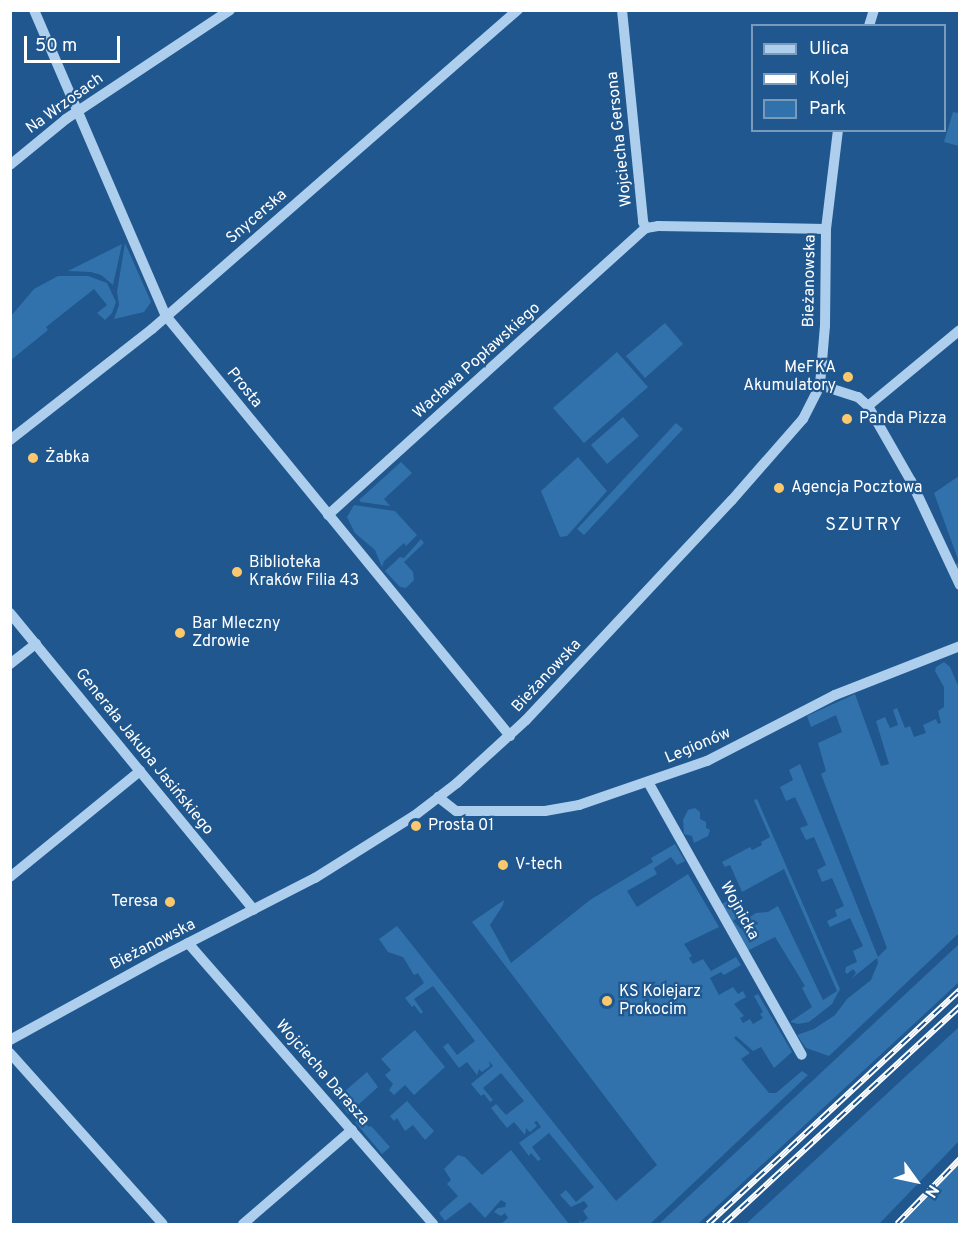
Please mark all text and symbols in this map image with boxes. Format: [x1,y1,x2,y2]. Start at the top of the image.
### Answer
scale bar [27,24,123,62]
legend [751,24,946,132]
text: 50 m [35,35,77,58]
text: Ulica [809,38,849,61]
text: Kolej [809,68,849,91]
street label: Na Wrzosach [22,69,108,139]
street label: Wojciecha Gersona [603,70,637,208]
text: Park [809,98,846,121]
street label: Snycerska [223,186,291,248]
street label: Bieżanowska [800,234,820,328]
street label: Wacława Popławskiego [410,299,544,423]
place label: MeFKA Akumulatory [743,358,836,396]
street label: Prosta [222,364,266,412]
marker: MeFKA Akumulatory [841,370,855,384]
place label: Panda Pizza [859,409,947,429]
marker: Panda Pizza [840,412,854,426]
place label: Żabka [45,448,89,468]
marker: Żabka [26,451,40,465]
place label: Agencja Pocztowa [791,478,922,498]
marker: Agencja Pocztowa [772,481,786,495]
district label: SZUTRY [825,515,903,537]
place label: Biblioteka Kraków Filia 43 [249,553,359,591]
marker: Biblioteka Kraków Filia 43 [230,565,244,579]
place label: Bar Mleczny Zdrowie [192,614,281,652]
marker: Bar Mleczny Zdrowie [173,626,187,640]
street label: Bieżanowska [508,635,586,717]
street label: Generała Jakuba Jasińskiego [71,665,217,839]
street label: Legionów [662,724,734,768]
place label: Prosta 01 [428,816,494,836]
marker: Prosta 01 [409,819,423,833]
place label: V-tech [515,855,563,875]
marker: V-tech [496,858,510,872]
street label: Wojnicka [715,878,763,944]
place label: Teresa [111,892,158,912]
marker: Teresa [163,895,177,909]
street label: Bieżanowska [107,915,199,975]
place label: KS Kolejarz Prokocim [619,982,701,1020]
marker: KS Kolejarz Prokocim [600,994,614,1008]
street label: Wojciecha Darasza [271,1016,373,1130]
north arrow [886,1151,946,1211]
text: N [920,1181,943,1201]

